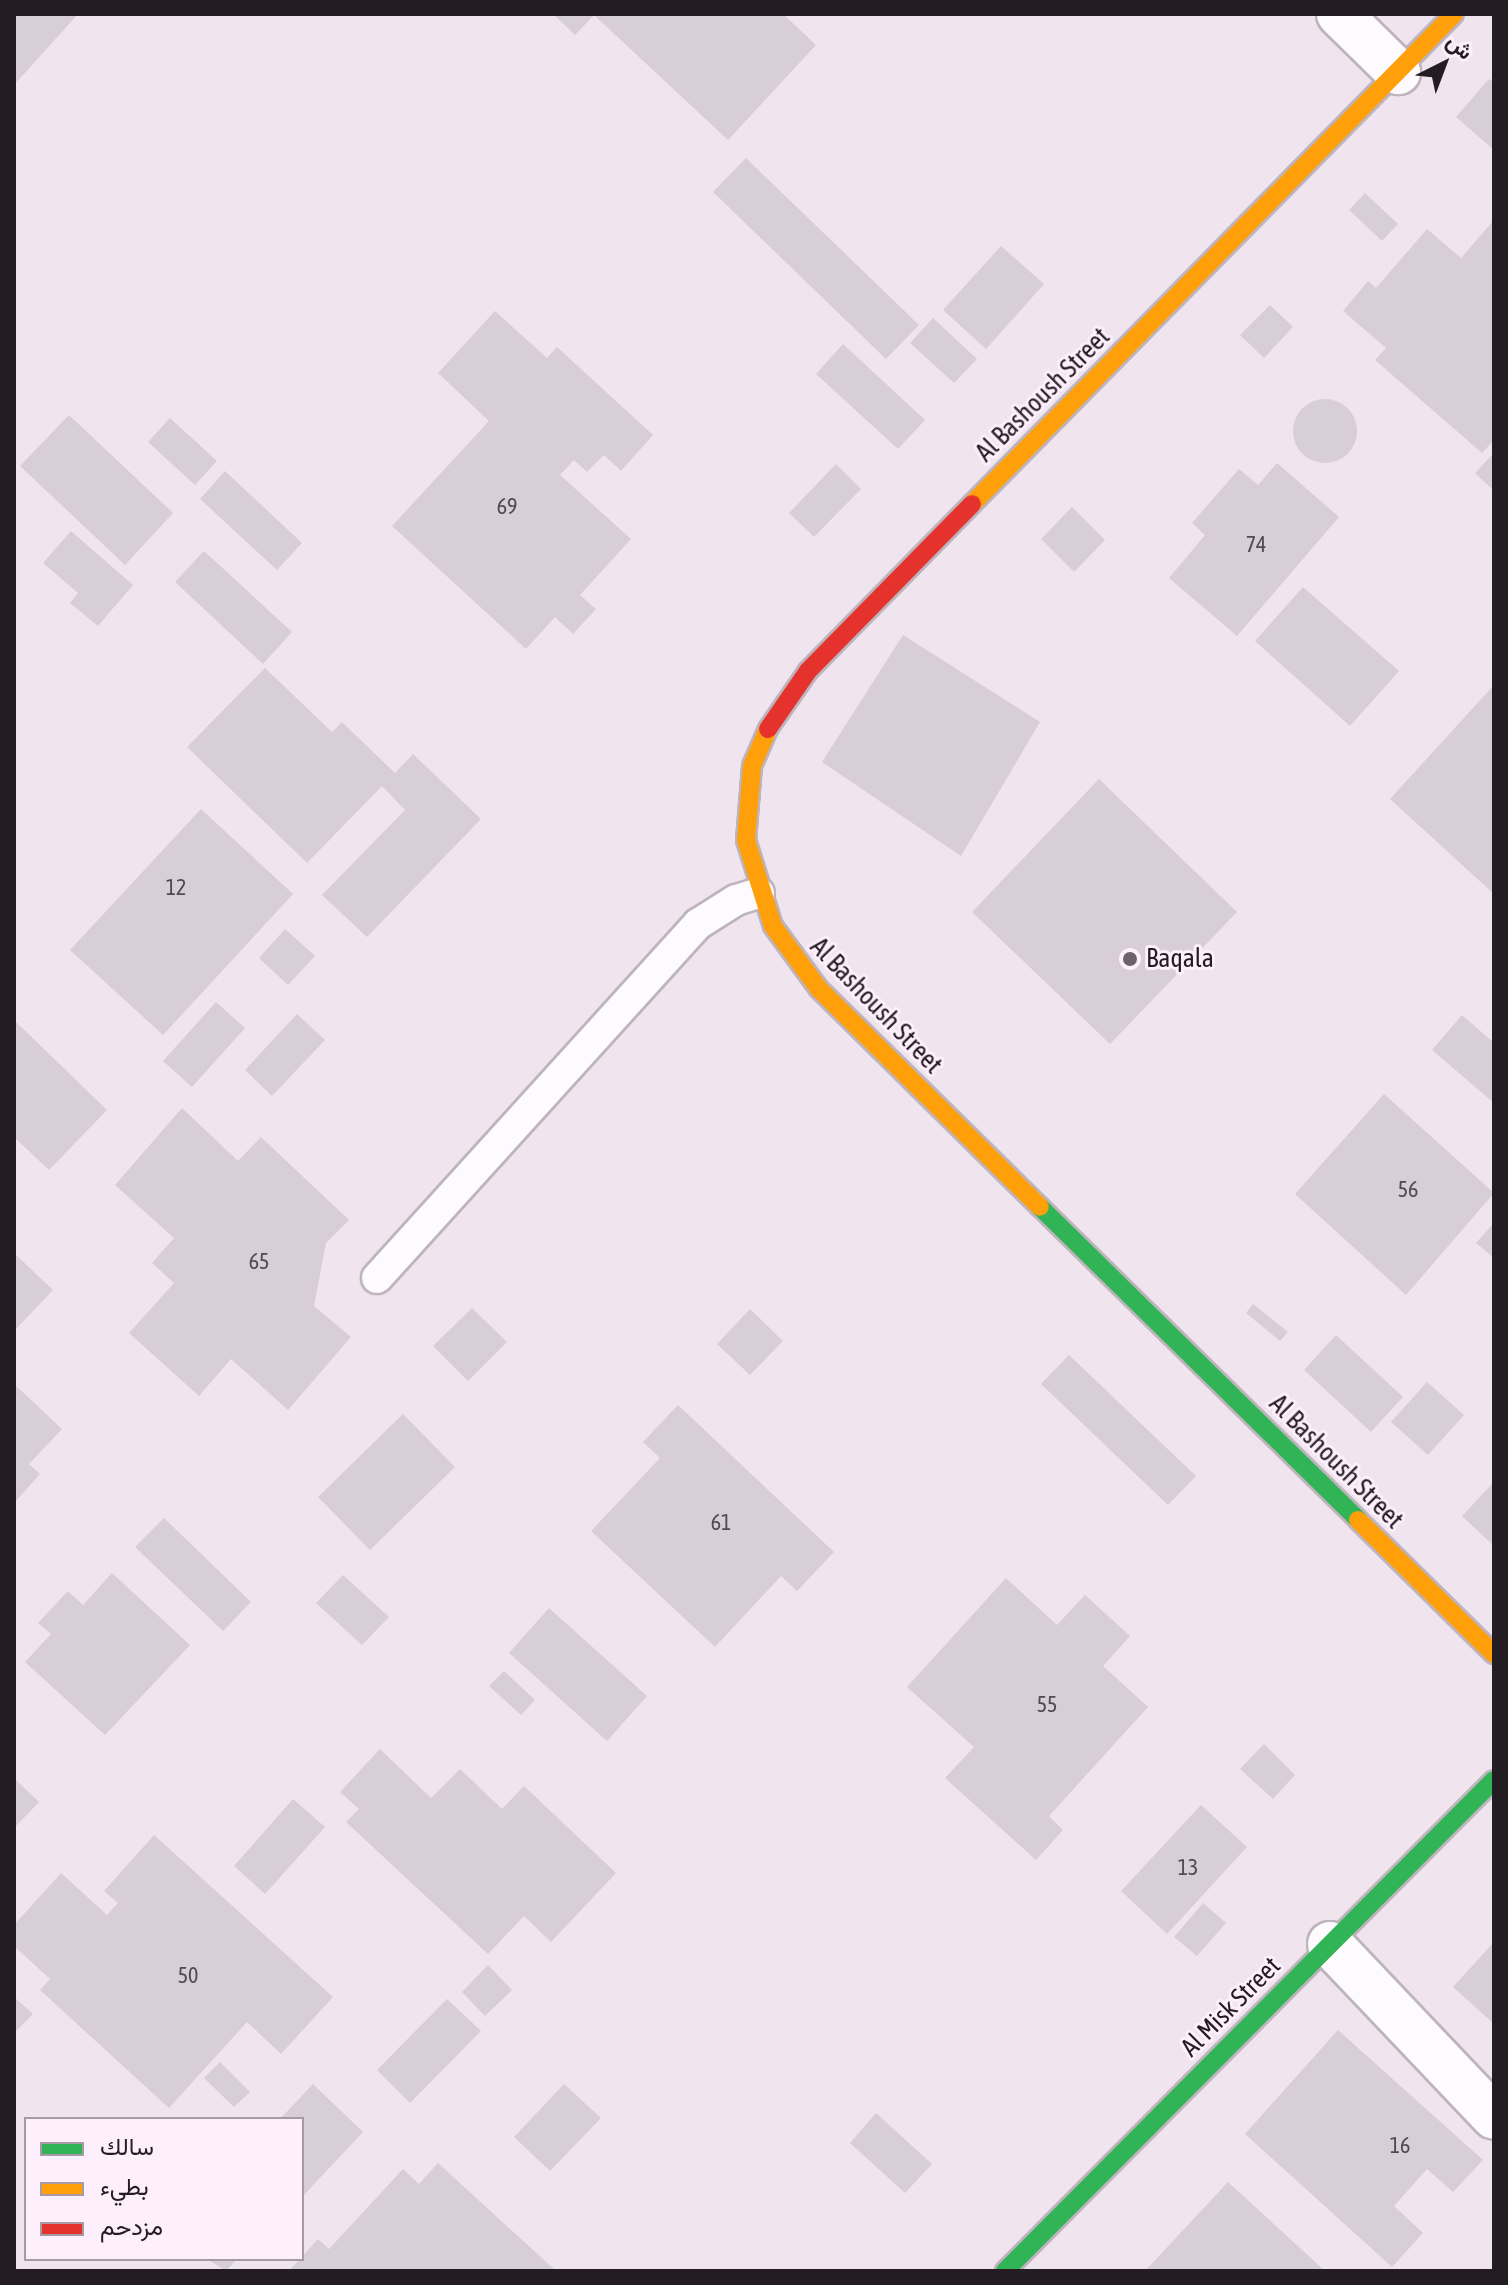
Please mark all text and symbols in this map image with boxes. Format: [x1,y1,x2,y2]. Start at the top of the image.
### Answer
north arrow [1404,24,1484,104]
text: ش [1442,28,1479,65]
street label: Al Bashoush Street [970,322,1116,468]
house number: 69 [497,494,517,520]
house number: 74 [1246,532,1266,558]
house number: 12 [166,875,186,901]
street label: Al Bashoush Street [803,932,949,1080]
place label: Baqala [1146,943,1214,975]
marker: Baqala [1121,950,1139,968]
house number: 56 [1398,1177,1418,1203]
house number: 65 [249,1249,269,1275]
street label: Al Bashoush Street [1263,1389,1409,1535]
house number: 61 [711,1510,731,1536]
house number: 55 [1037,1692,1057,1718]
house number: 13 [1178,1855,1198,1881]
street label: Al Misk Street [1175,1951,1287,2063]
house number: 50 [178,1963,198,1989]
legend [24,2117,304,2261]
text: سالك [100,2133,154,2160]
house number: 16 [1390,2133,1410,2159]
text: بطيء [100,2173,149,2200]
text: مزدحم [100,2213,163,2240]

